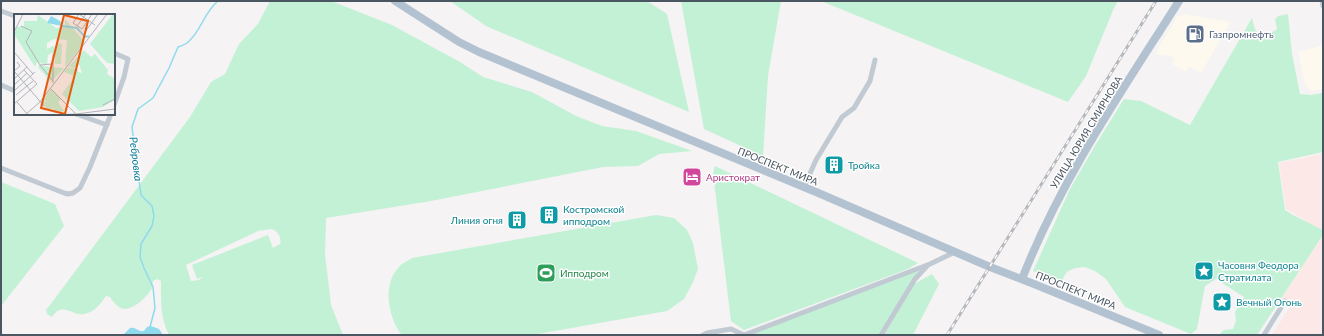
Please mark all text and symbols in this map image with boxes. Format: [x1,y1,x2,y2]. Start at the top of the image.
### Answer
inset map [14,14,115,115]
fuel station icon: Газпромнефть [1184,23,1206,45]
place label: Газпромнефть [1209,28,1274,40]
street label: УЛИЦА ЮРИЯ СМИРНОВА [1048,73,1125,191]
water label: Ребровка [127,136,146,182]
street label: ПРОСПЕКТ МИРА [736,144,820,188]
building icon: Тройка [823,154,845,176]
place label: Тройка [848,159,880,171]
hotel icon: Аристократ [681,166,703,188]
place label: Аристократ [706,171,760,183]
place label: Костромской ипподром [563,203,625,227]
building icon: Костромской ипподром [538,204,560,226]
building icon: Линия огня [506,209,528,231]
place label: Линия огня [450,214,503,226]
place label: Часовня Феодора Стратилата [1218,259,1299,283]
place icon: Часовня Феодора Стратилата [1193,260,1215,282]
sports icon: Ипподром [535,262,557,284]
place label: Ипподром [560,267,609,279]
street label: ПРОСПЕКТ МИРА [1034,268,1118,312]
place icon: Вечный Огонь [1211,291,1233,313]
place label: Вечный Огонь [1236,296,1302,308]

